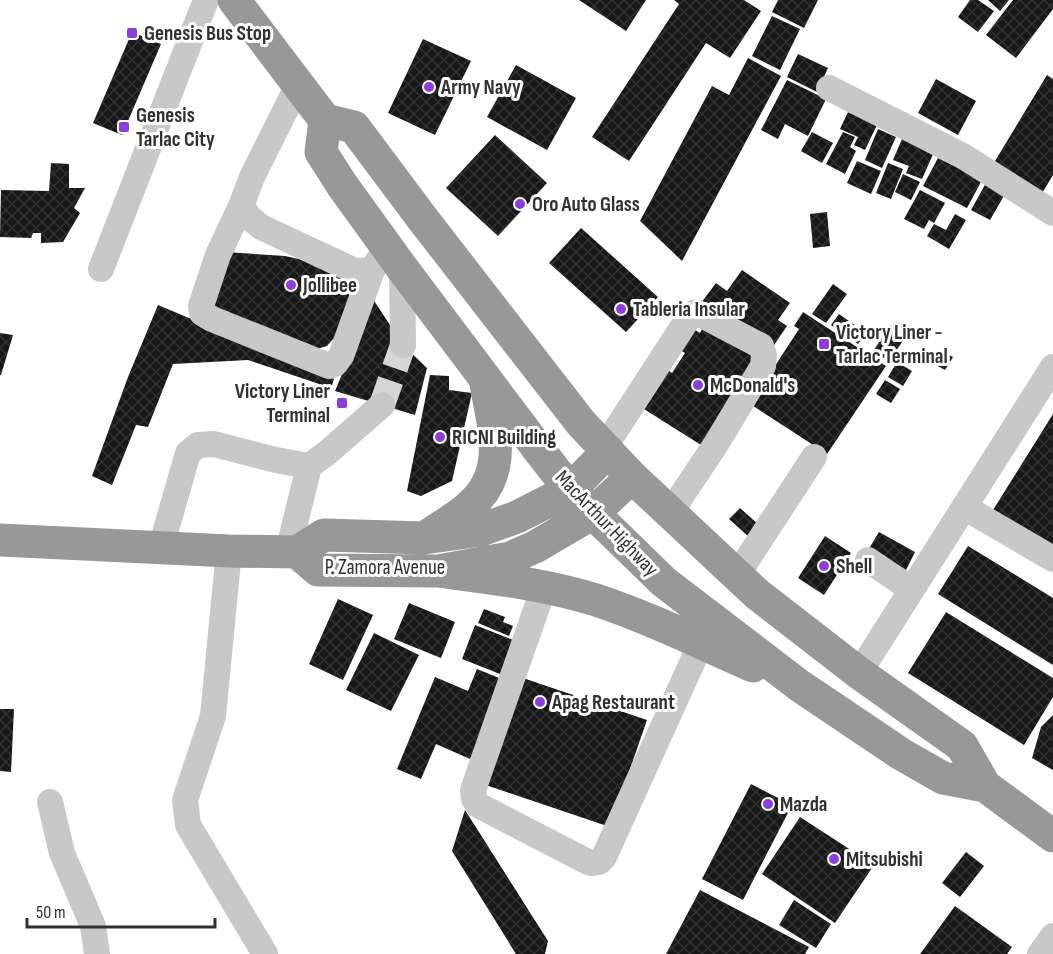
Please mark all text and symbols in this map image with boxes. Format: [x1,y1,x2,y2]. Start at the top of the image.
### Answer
place label: Genesis Bus Stop [144,21,271,46]
marker: Genesis Bus Stop [125,26,139,40]
place label: Army Navy [440,75,521,100]
marker: Army Navy [422,80,436,94]
place label: Genesis Tarlac City [136,103,215,152]
marker: Genesis Tarlac City [117,120,131,134]
place label: Oro Auto Glass [532,192,640,217]
marker: Oro Auto Glass [513,197,527,211]
place label: Jollibee [302,273,357,298]
marker: Jollibee [284,278,298,292]
place label: Tableria Insular [633,297,746,322]
marker: Tableria Insular [614,302,628,316]
place label: Victory Liner - Tarlac Terminal [836,320,948,369]
marker: Victory Liner - Tarlac Terminal [817,337,831,351]
place label: McDonald's [710,373,795,398]
marker: McDonald's [691,378,705,392]
place label: Victory Liner Terminal [235,379,331,428]
marker: Victory Liner Terminal [335,396,349,410]
place label: RICNI Building [452,425,556,450]
marker: RICNI Building [433,430,447,444]
street label: MacArthur Highway [550,465,663,582]
place label: Shell [836,554,872,579]
street label: P. Zamora Avenue [325,555,445,580]
marker: Shell [817,559,831,573]
place label: Apag Restaurant [551,690,675,715]
marker: Apag Restaurant [533,695,547,709]
place label: Mazda [780,792,827,817]
marker: Mazda [761,797,775,811]
place label: Mitsubishi [846,847,923,872]
marker: Mitsubishi [827,852,841,866]
scale bar [27,891,214,929]
text: 50 m [36,902,66,923]

